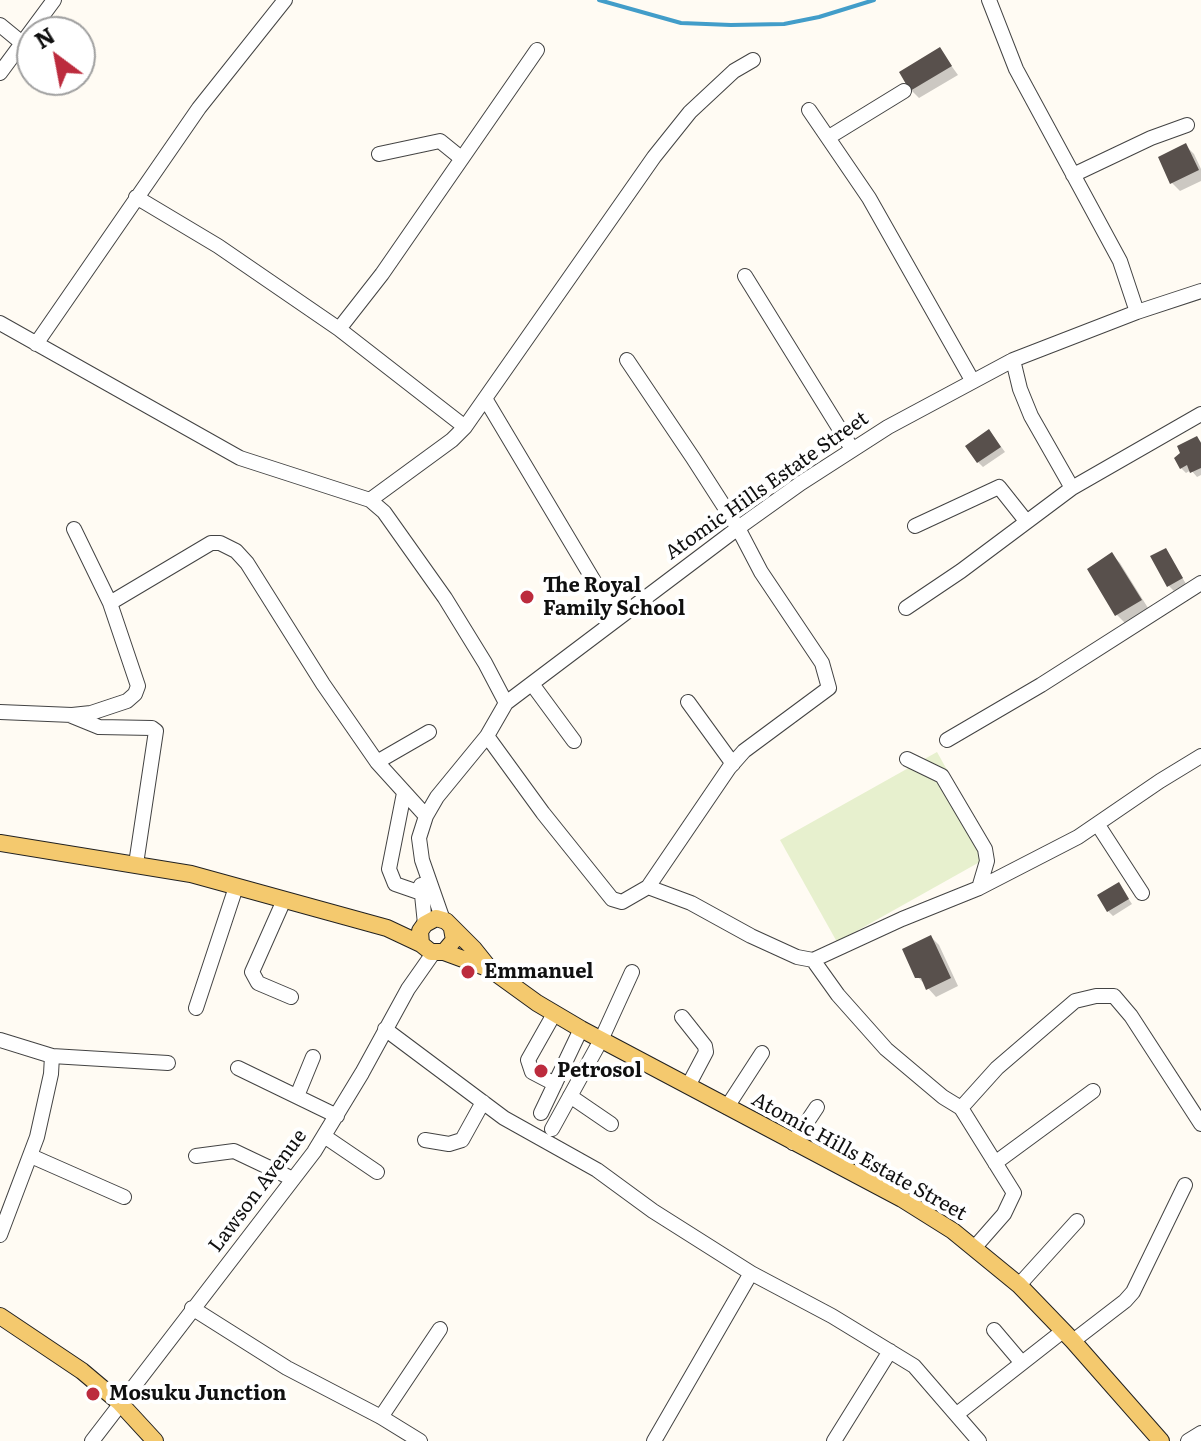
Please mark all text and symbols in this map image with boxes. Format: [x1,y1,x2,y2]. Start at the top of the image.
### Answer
north arrow [16,16,96,96]
text: N [28,18,61,56]
street label: Atomic Hills Estate Street [661,407,873,565]
place label: The Royal Family School [543,574,685,621]
marker: The Royal Family School [518,588,536,606]
place label: Emmanuel [484,960,594,984]
marker: Emmanuel [459,963,477,981]
place label: Petrosol [557,1059,642,1083]
marker: Petrosol [532,1062,550,1080]
street label: Atomic Hills Estate Street [747,1088,971,1226]
street label: Lawson Avenue [204,1125,312,1257]
place label: Mosuku Junction [109,1382,286,1406]
marker: Mosuku Junction [84,1385,102,1403]

